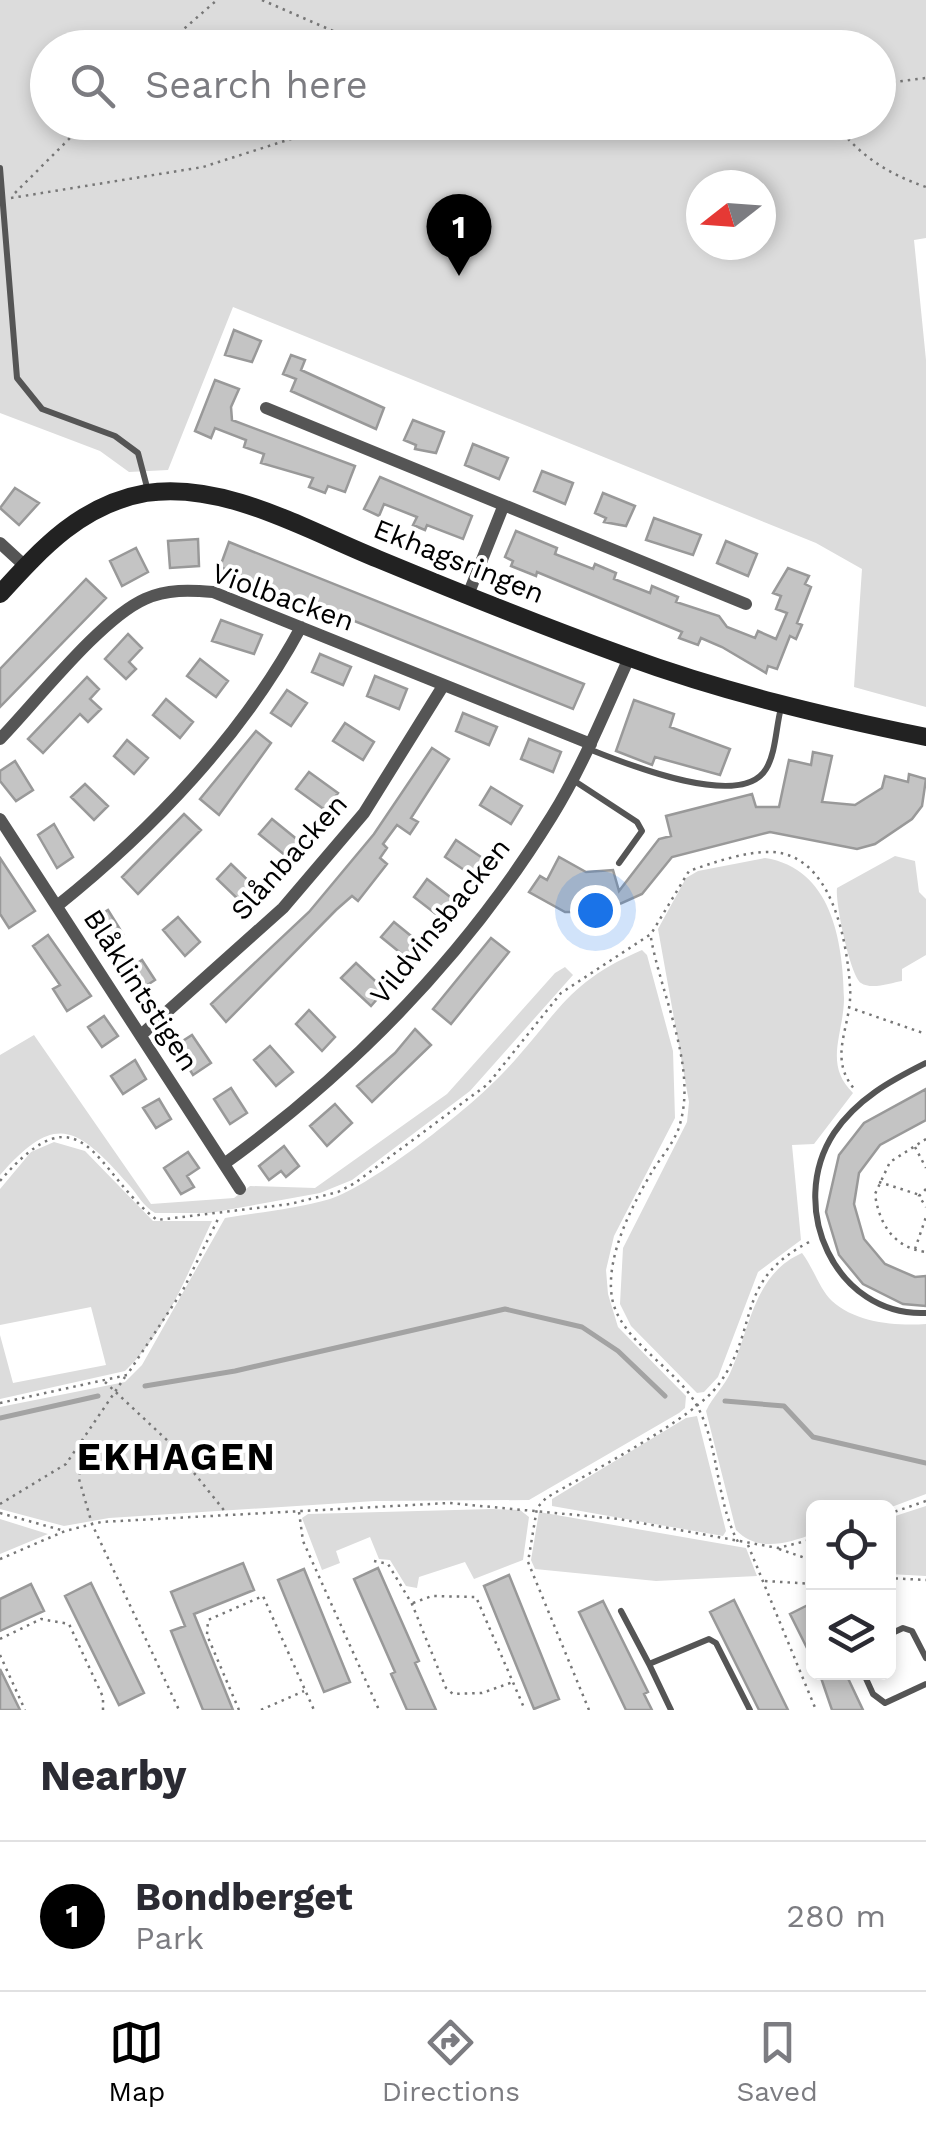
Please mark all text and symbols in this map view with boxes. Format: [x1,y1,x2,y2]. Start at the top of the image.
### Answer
search box [30,30,896,140]
icon: search [65,58,120,113]
text: Search here [145,63,368,107]
north arrow [686,170,776,260]
pin: 1 [426,194,492,276]
street label: Ekhagsringen [369,512,549,610]
street label: Violbacken [207,556,359,638]
street label: Slånbacken [224,787,354,927]
street label: Vildvinsbacken [363,831,517,1011]
your location [570,885,621,936]
street label: Blåklintstigen [77,903,205,1077]
district label: EKHAGEN [77,1435,277,1479]
map controls [806,1500,896,1680]
button: locate [806,1500,896,1590]
button: layers [806,1590,896,1680]
text: Nearby [40,1751,187,1800]
text: Bondberget [135,1875,353,1919]
text: 1 [66,1897,79,1935]
text: 280 m [786,1897,886,1935]
text: Park [135,1919,204,1957]
tab: Map [108,2015,165,2108]
tab: Directions [382,2015,520,2108]
tab: Saved [736,2015,818,2108]

